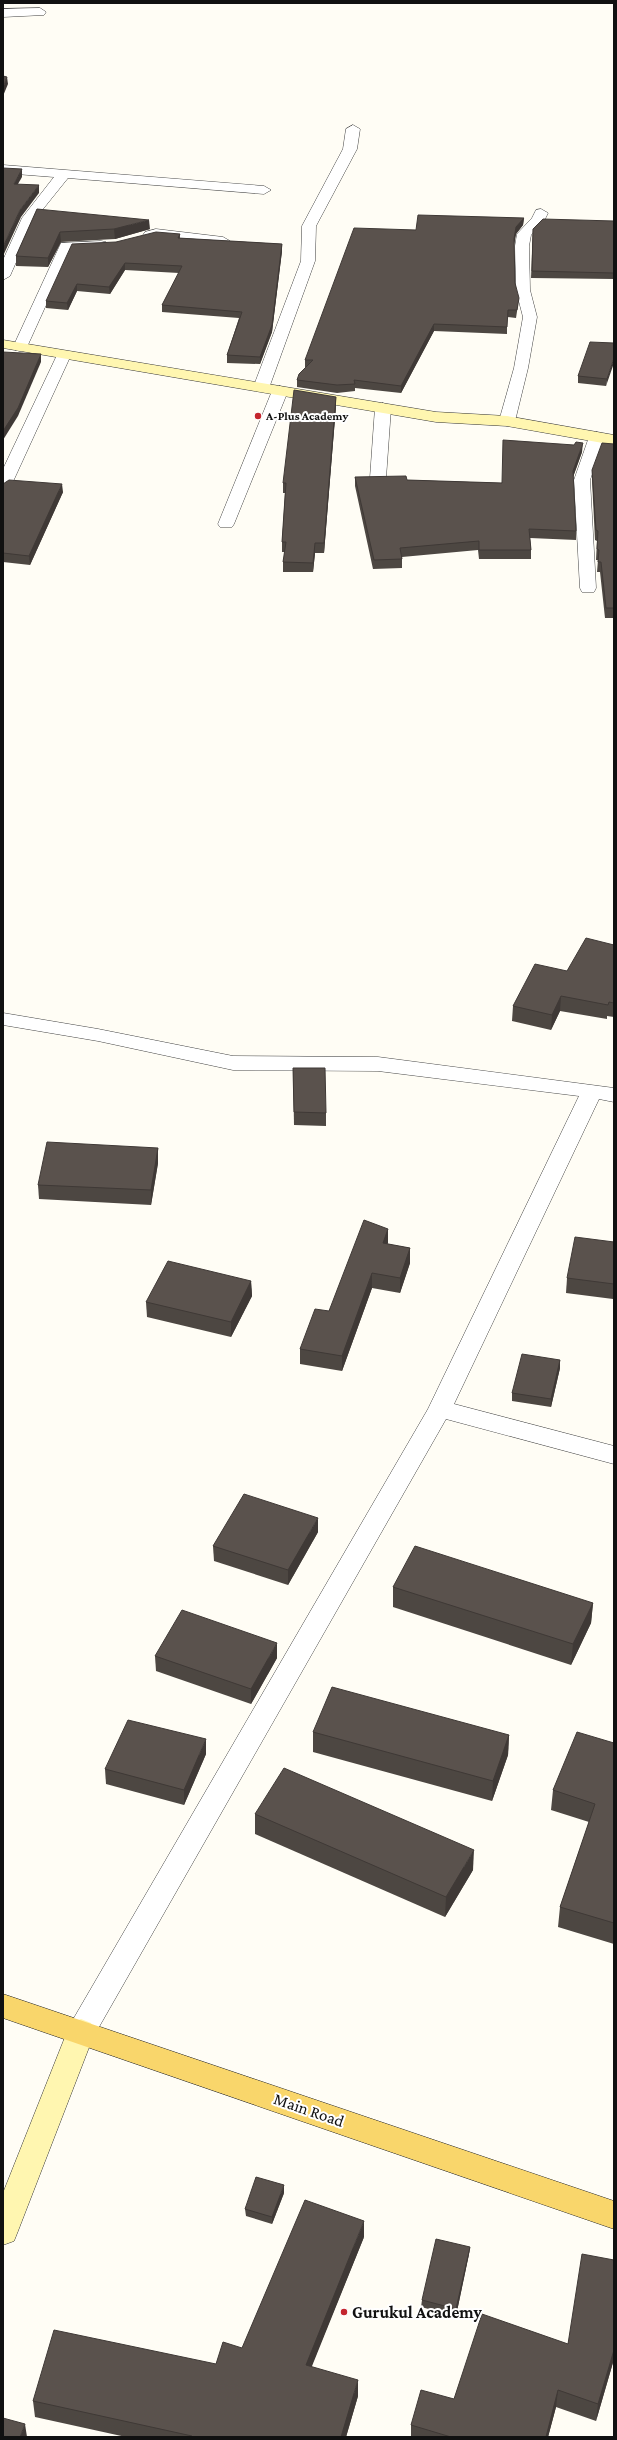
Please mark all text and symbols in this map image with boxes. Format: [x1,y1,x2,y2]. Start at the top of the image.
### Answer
place label: A-Plus Academy [265,409,348,423]
marker: A-Plus Academy [253,411,263,421]
street label: Main Road [271,2089,347,2131]
place label: Gurukul Academy [352,2303,483,2322]
marker: Gurukul Academy [339,2307,349,2317]

